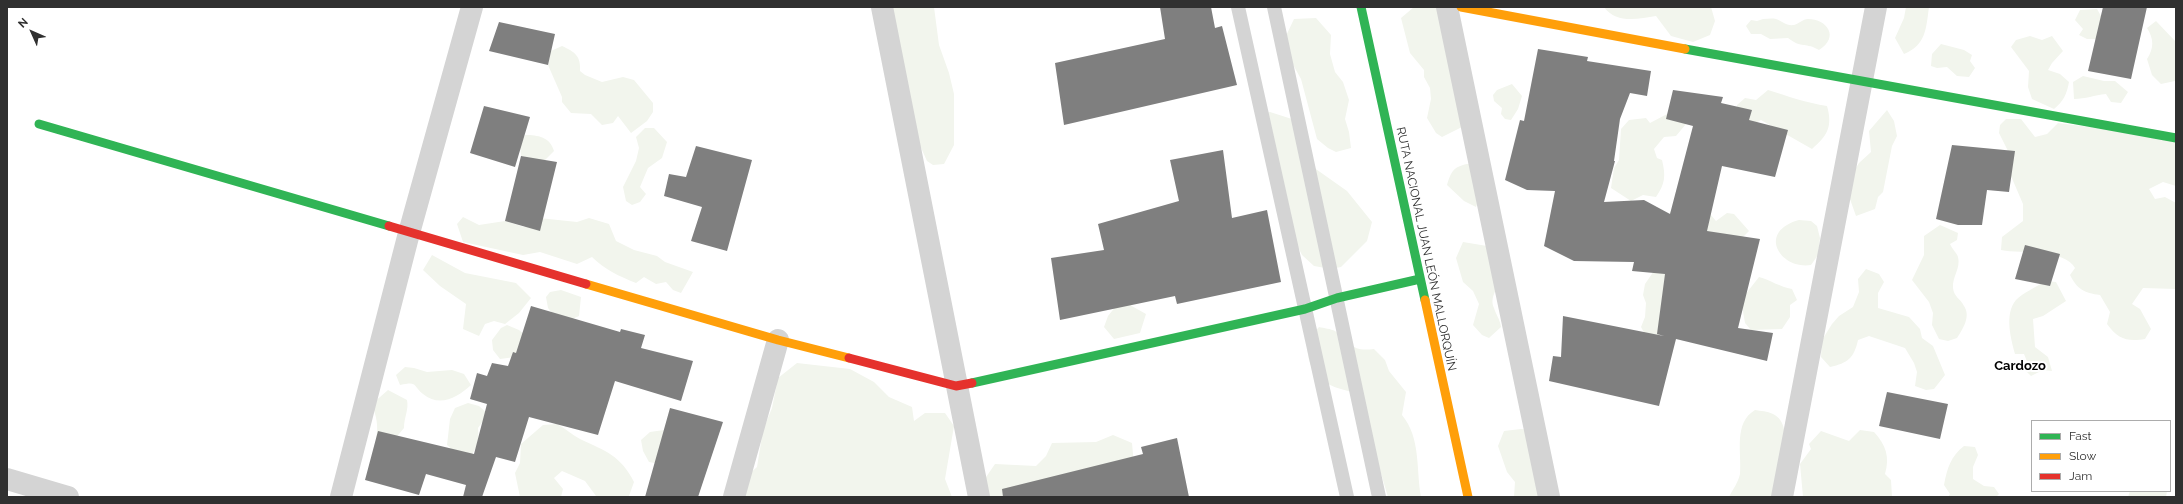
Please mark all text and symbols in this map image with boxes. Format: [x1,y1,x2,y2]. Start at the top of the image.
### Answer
north arrow [12,12,52,52]
text: N [16,16,31,31]
street label: RUTA NACIONAL JUAN LEÓN MALLORQUÍN [1393,126,1459,372]
district label: Cardozo [1994,358,2046,374]
legend [2031,420,2171,492]
text: Fast [2069,429,2092,443]
text: Slow [2069,449,2096,463]
text: Jam [2069,469,2092,483]

